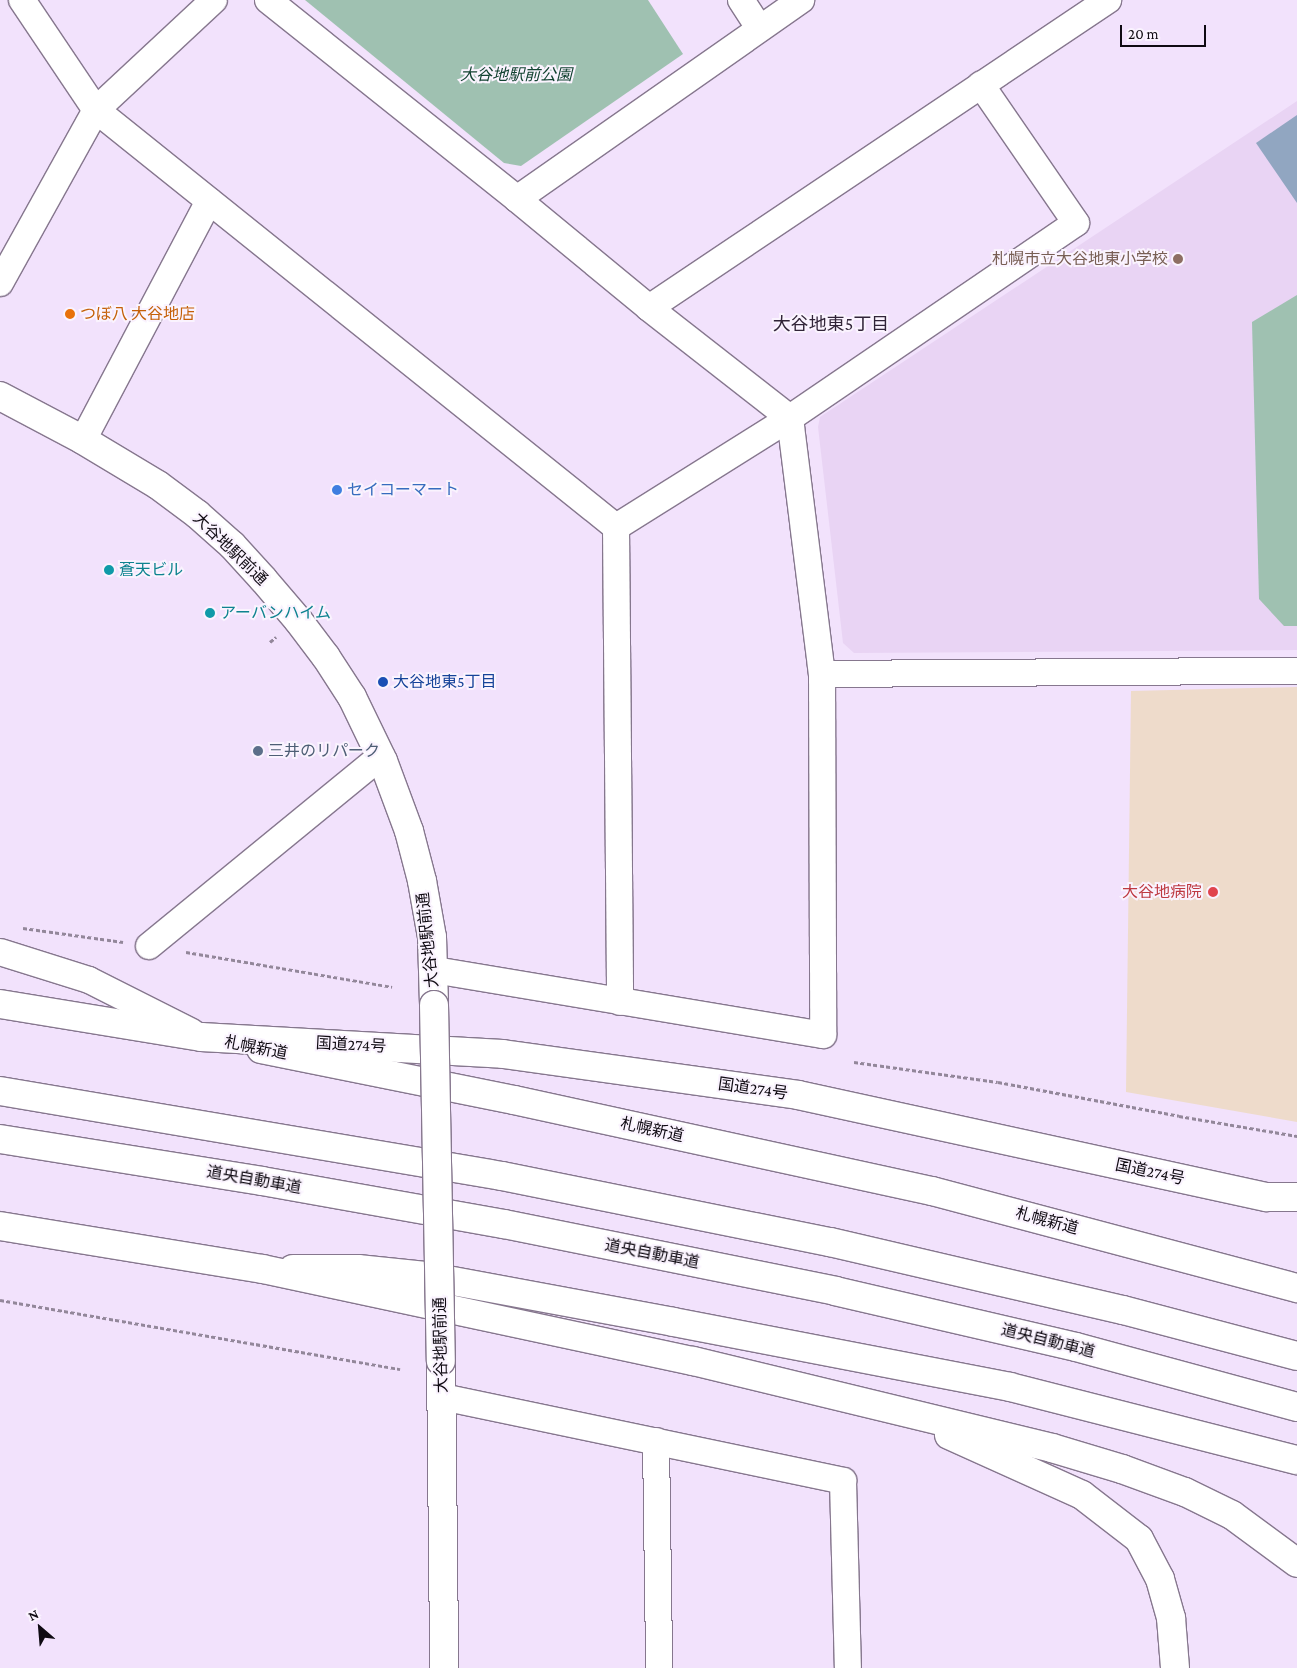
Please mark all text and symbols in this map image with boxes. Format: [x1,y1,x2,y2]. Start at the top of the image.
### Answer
scale bar [1122,15,1208,47]
text: 20 m [1128,26,1159,42]
park label: 大谷地駅前公園 [460,65,572,85]
place label: 札幌市立大谷地東小学校 [992,249,1168,269]
marker: 札幌市立大谷地東小学校 [1172,253,1184,265]
place label: つぼ八 大谷地店 [80,304,195,324]
marker: つぼ八 大谷地店 [64,308,76,320]
district label: 大谷地東5丁目 [773,313,889,335]
place label: セイコーマート [347,480,459,500]
marker: セイコーマート [331,484,343,496]
street label: 大谷地駅前通 [189,509,271,589]
place label: 蒼天ビル [119,560,183,580]
marker: 蒼天ビル [103,564,115,576]
place label: アーバンハイム [220,603,331,623]
marker: アーバンハイム [204,607,216,619]
place label: 大谷地東5丁目 [393,672,497,692]
marker: 大谷地東5丁目 [377,676,389,688]
place label: 三井のリパーク [268,741,380,761]
marker: 三井のリパーク [252,745,264,757]
place label: 大谷地病院 [1122,882,1202,902]
marker: 大谷地病院 [1206,885,1220,899]
street label: 大谷地駅前通 [413,891,443,989]
street label: 札幌新道 [223,1032,289,1064]
street label: 国道274号 [315,1034,387,1056]
street label: 国道274号 [717,1075,789,1103]
street label: 札幌新道 [619,1114,685,1146]
street label: 国道274号 [1114,1155,1186,1189]
street label: 道央自動車道 [205,1162,303,1198]
street label: 札幌新道 [1014,1203,1080,1239]
street label: 道央自動車道 [603,1235,701,1273]
street label: 大谷地駅前通 [431,1297,451,1393]
street label: 道央自動車道 [999,1320,1097,1362]
north arrow [15,1603,65,1653]
text: N [25,1605,41,1624]

